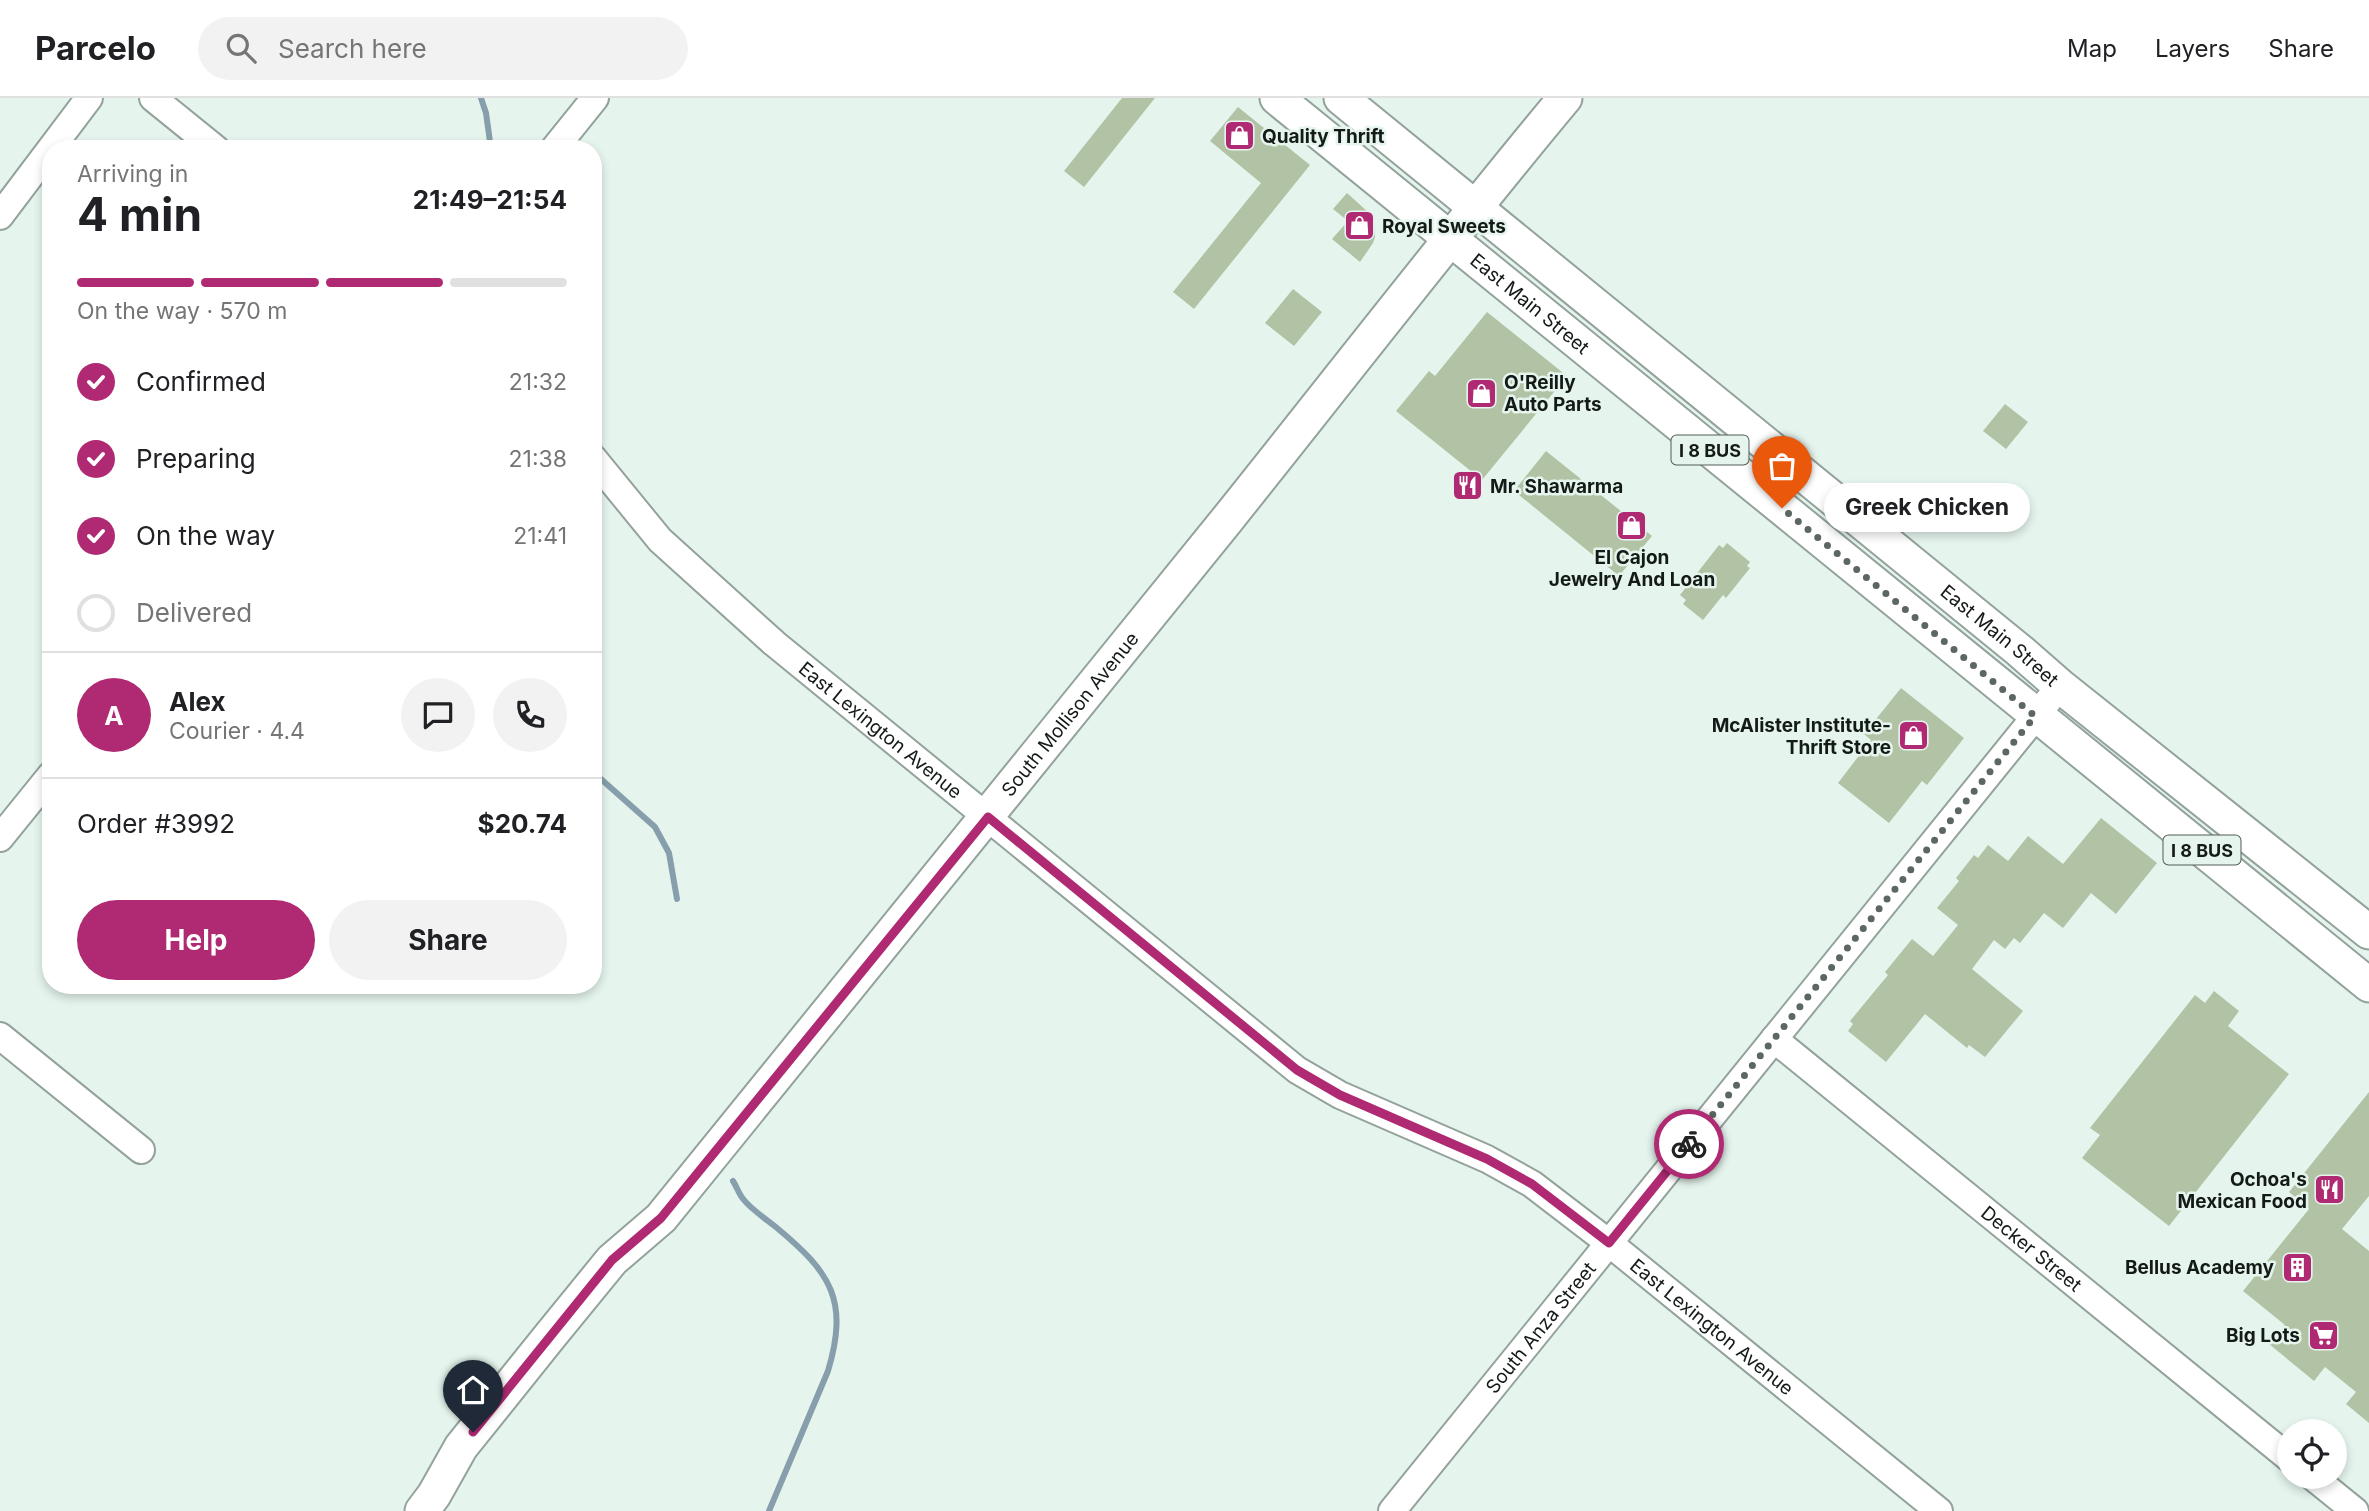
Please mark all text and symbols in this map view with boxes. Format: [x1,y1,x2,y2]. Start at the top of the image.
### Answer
search box [198,17,688,80]
text: Parcelo [35,28,156,68]
icon: search [222,29,260,67]
text: Search here [278,33,427,64]
text: Map [2067,34,2117,63]
text: Layers [2155,34,2230,63]
text: Share [2268,34,2334,63]
shop icon: Quality Thrift [1222,119,1256,153]
place label: Quality Thrift [1262,125,1385,148]
text: Arriving in [77,160,188,188]
text: 21:49–21:54 [413,184,567,215]
text: 4 min [77,186,202,242]
shop icon: Royal Sweets [1342,209,1376,243]
place label: Royal Sweets [1382,215,1506,238]
street label: East Main Street [1466,248,1594,359]
text: On the way · 570 m [77,297,287,325]
icon: check [77,363,115,401]
text: Confirmed [136,366,266,397]
text: 21:32 [509,368,567,396]
place label: O'Reilly Auto Parts [1504,371,1602,416]
shop icon: O'Reilly Auto Parts [1464,376,1498,410]
road number: I 8 BUS [1672,436,1748,464]
pin [1752,436,1812,508]
icon: check [77,440,115,478]
text: Preparing [136,443,256,474]
text: 21:38 [509,445,567,473]
icon: bag [1763,447,1801,485]
restaurant icon: Mr. Shawarma [1450,469,1484,503]
place label: Mr. Shawarma [1490,475,1623,498]
callout: Greek Chicken [1824,484,2030,532]
text: Greek Chicken [1845,493,2009,521]
shop icon: El Cajon Jewelry And Loan [1615,509,1649,543]
icon: check [77,517,115,555]
text: On the way [136,520,275,551]
text: 21:41 [513,522,567,550]
place label: El Cajon Jewelry And Loan [1549,546,1715,591]
street label: East Main Street [1936,580,2063,691]
text: Delivered [136,597,252,628]
street label: South Mollison Avenue [996,627,1143,801]
street label: East Lexington Avenue [794,657,967,803]
button: chat [401,678,475,752]
button: phone [493,678,567,752]
text: Alex [169,686,226,717]
text: A [104,700,124,731]
place label: McAlister Institute- Thrift Store [1712,714,1891,759]
text: Courier · 4.4 [169,717,305,745]
shop icon: McAlister Institute- Thrift Store [1897,719,1931,753]
text: Order #3992 [77,808,235,839]
text: $20.74 [478,808,567,839]
road number: I 8 BUS [2164,836,2240,864]
button: Help [77,900,315,980]
button: Share [329,900,567,980]
courier [1654,1109,1724,1179]
icon: bike [1670,1125,1708,1163]
place label: Ochoa's Mexican Food [2178,1168,2307,1213]
restaurant icon: Ochoa's Mexican Food [2313,1173,2347,1207]
street label: Decker Street [1977,1201,2086,1296]
building icon: Bellus Academy [2280,1250,2314,1284]
street label: East Lexington Avenue [1626,1254,1798,1400]
place label: Bellus Academy [2125,1256,2275,1279]
street label: South Anza Street [1481,1257,1600,1398]
supermarket icon: Big Lots [2306,1318,2340,1352]
place label: Big Lots [2226,1324,2300,1347]
pin [443,1360,503,1432]
icon: home [454,1371,492,1409]
map controls [2277,1419,2347,1489]
button: locate [2277,1419,2347,1489]

